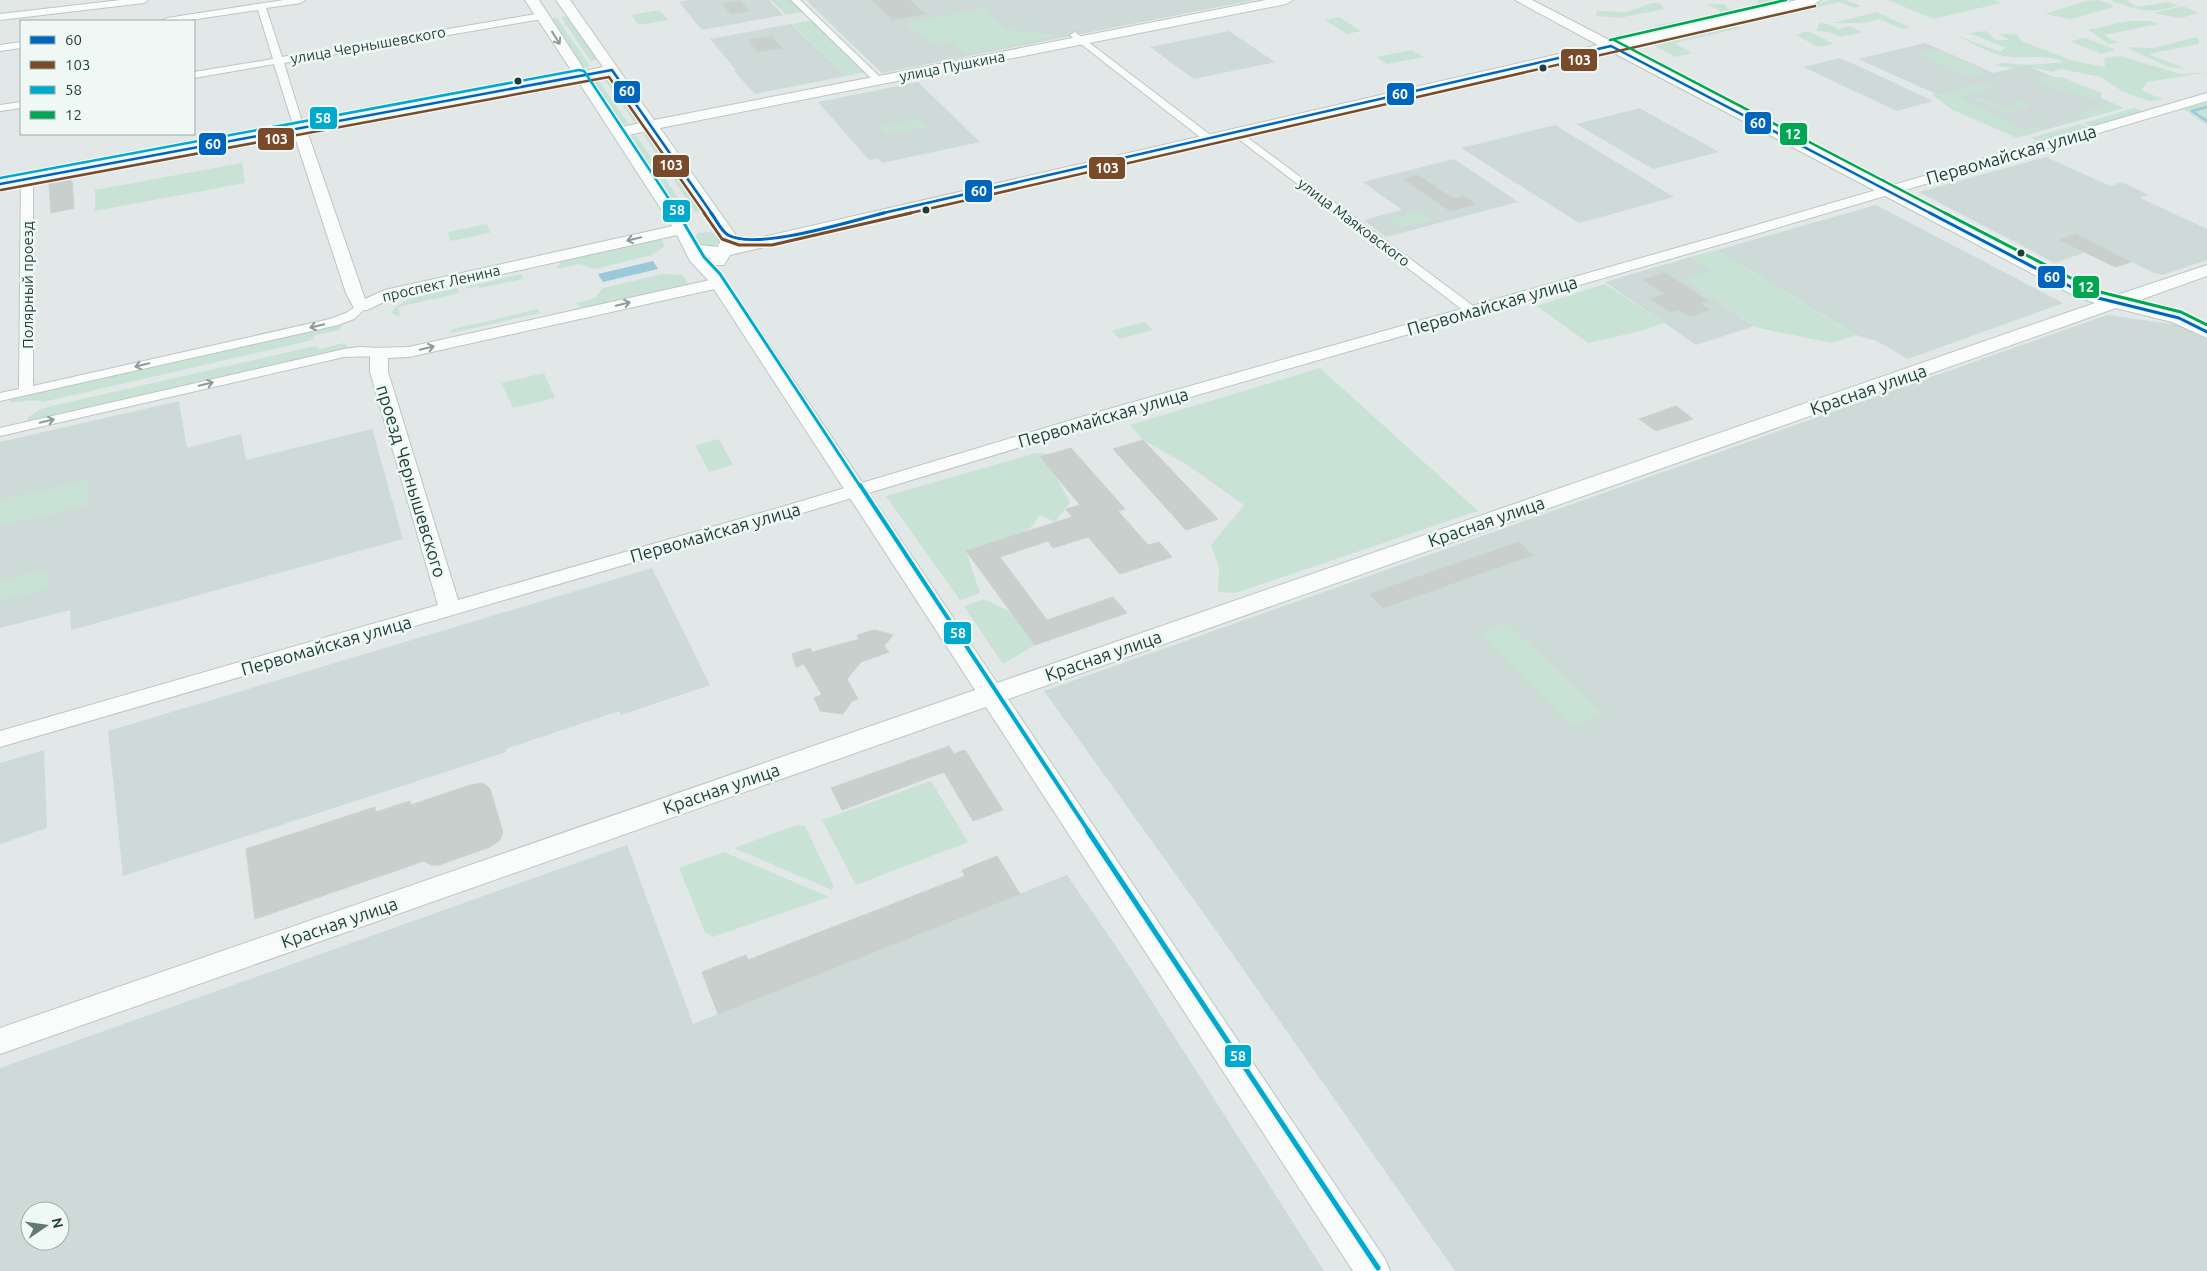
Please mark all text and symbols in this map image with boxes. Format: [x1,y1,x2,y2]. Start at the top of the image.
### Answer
legend [20,20,195,135]
street label: улица Чернышевского [289,23,447,67]
text: 60 [65,31,82,48]
one-way arrow [551,31,561,45]
street label: улица Пушкина [898,47,1006,85]
line badge: 103 [1560,48,1598,72]
text: 103 [1567,52,1591,68]
text: 103 [65,56,90,73]
unlabelled marker [1538,63,1548,73]
unlabelled marker [513,76,523,86]
line badge: 60 [613,80,641,104]
text: 58 [65,81,82,98]
line badge: 60 [1386,82,1415,106]
text: 60 [619,83,635,99]
text: 60 [1392,86,1408,102]
text: 12 [65,106,82,123]
line badge: 58 [309,106,338,130]
text: 58 [315,110,331,126]
line badge: 60 [1744,111,1772,135]
text: 60 [1750,115,1766,131]
street label: Первомайская улица [1924,120,2098,188]
line badge: 12 [1779,122,1808,146]
text: 12 [1785,126,1801,142]
line badge: 103 [257,127,295,151]
text: 103 [264,131,288,147]
line badge: 60 [198,132,227,156]
text: 60 [205,136,221,152]
line badge: 103 [652,154,690,178]
line badge: 103 [1088,156,1126,180]
text: 103 [659,157,683,173]
text: 103 [1095,160,1119,176]
street label: улица Маяковского [1295,174,1413,270]
line badge: 60 [964,179,993,203]
text: 60 [971,183,987,199]
line badge: 58 [662,199,691,223]
text: 58 [669,202,685,218]
unlabelled marker [921,205,931,215]
street label: Полярный проезд [19,221,36,349]
one-way arrow [626,235,642,245]
unlabelled marker [2016,248,2026,258]
street label: проспект Ленина [380,261,502,305]
line badge: 60 [2037,265,2066,289]
text: 60 [2044,269,2060,285]
street label: Первомайская улица [1405,271,1579,339]
line badge: 12 [2072,275,2100,299]
text: 12 [2078,279,2094,295]
one-way arrow [615,299,631,308]
one-way arrow [310,322,326,331]
one-way arrow [419,343,435,352]
street label: Красная улица [1807,360,1929,418]
one-way arrow [134,361,150,370]
one-way arrow [197,379,213,388]
street label: проезд Чернышевского [373,382,451,580]
street label: Первомайская улица [1016,383,1190,451]
one-way arrow [39,416,55,425]
street label: Красная улица [1425,492,1547,550]
street label: Первомайская улица [628,498,802,566]
street label: Первомайская улица [239,611,413,679]
line badge: 58 [943,621,972,645]
text: 58 [950,625,966,641]
street label: Красная улица [1042,626,1164,684]
street label: Красная улица [660,759,782,817]
street label: Красная улица [278,893,400,951]
line badge: 58 [1224,1044,1252,1068]
text: 58 [1230,1048,1246,1064]
north arrow [20,1201,70,1251]
text: N [49,1216,67,1230]

